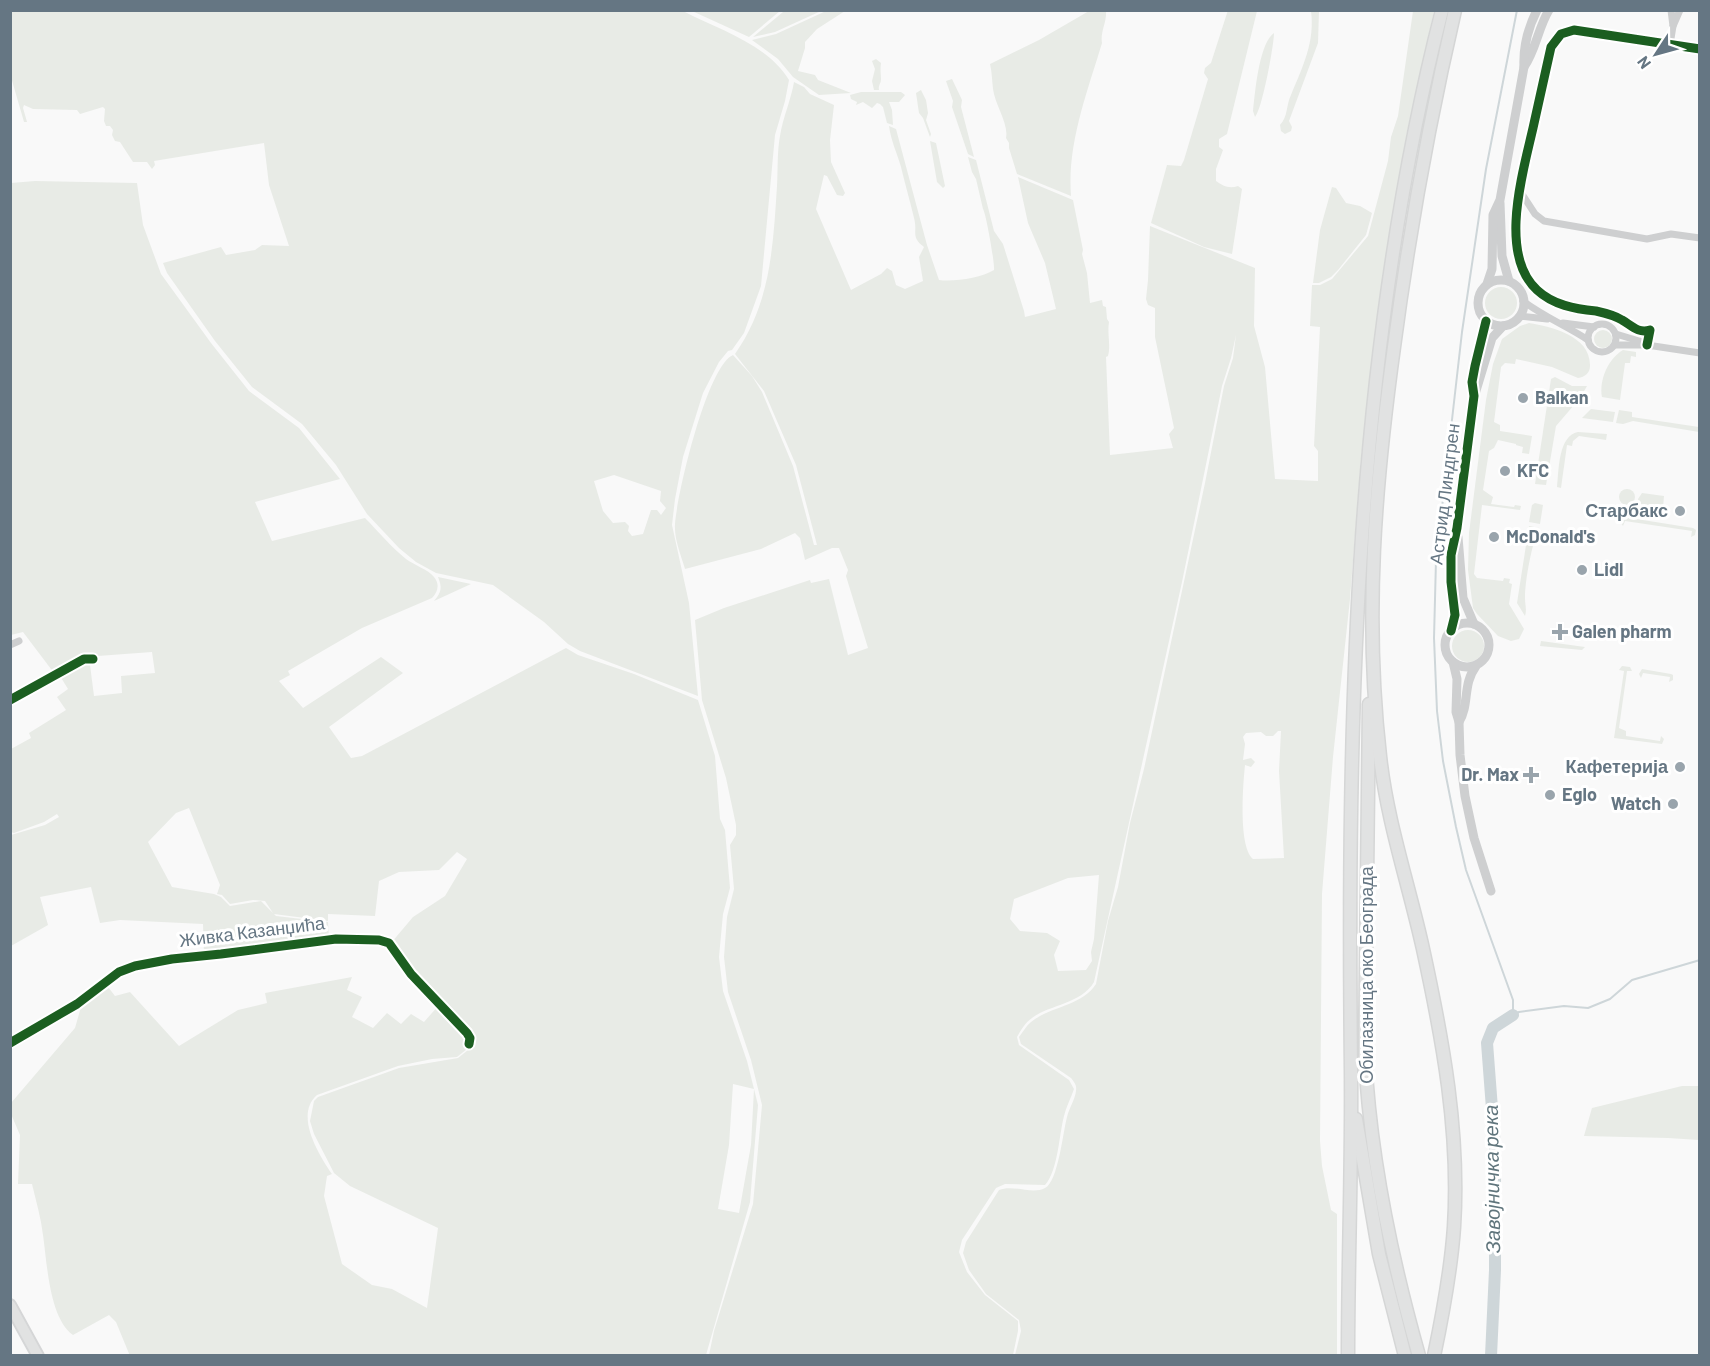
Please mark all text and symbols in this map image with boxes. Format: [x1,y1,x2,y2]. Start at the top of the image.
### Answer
north arrow [1626,24,1686,84]
text: N [1633,53,1654,73]
place label: Balkan [1535,386,1589,408]
marker: Balkan [1516,391,1530,405]
street label: Астрид Линдгрен [1424,422,1464,566]
place label: KFC [1517,459,1549,481]
marker: KFC [1498,464,1512,478]
place label: Старбакс [1585,499,1668,521]
marker: Старбакс [1673,504,1687,518]
place label: McDonald's [1506,525,1595,547]
marker: McDonald's [1487,530,1501,544]
place label: Lidl [1594,558,1623,580]
marker: Lidl [1575,563,1589,577]
place label: Galen pharm [1572,620,1672,642]
marker: Galen pharm [1553,625,1567,639]
place label: Кафетерија [1566,755,1669,777]
marker: Кафетерија [1673,760,1687,774]
place label: Dr. Max [1461,763,1519,785]
marker: Dr. Max [1524,768,1538,782]
place label: Eglo [1562,783,1597,805]
marker: Eglo [1543,788,1557,802]
place label: Watch [1611,792,1661,814]
marker: Watch [1666,797,1680,811]
street label: Обилазница око Београда [1355,865,1377,1084]
street label: Живка Казанџића [178,911,327,951]
water label: Завојничка река [1478,1104,1504,1254]

